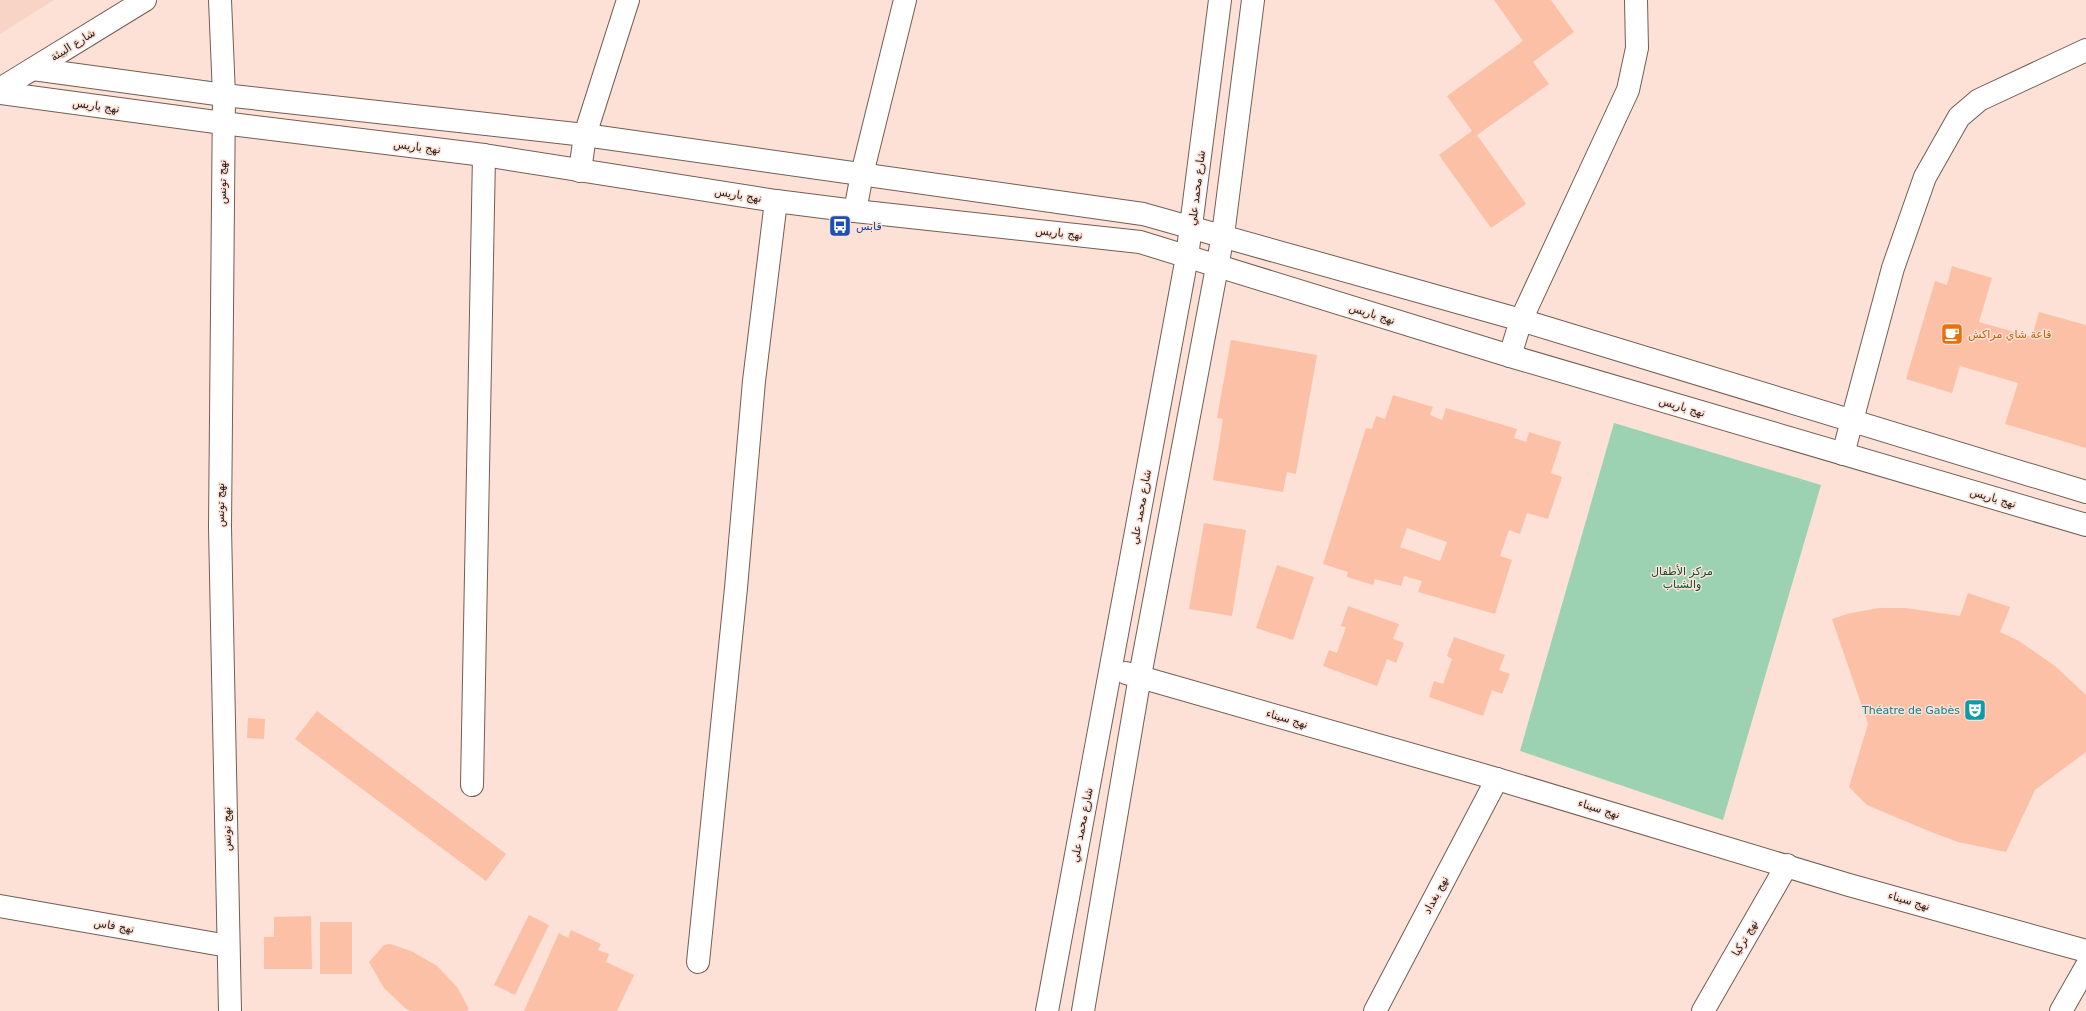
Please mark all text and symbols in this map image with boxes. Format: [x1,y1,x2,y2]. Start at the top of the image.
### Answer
street label: شارع البيئة [48,26,98,64]
street label: نهج باريس [72,96,120,116]
street label: نهج باريس [393,138,441,156]
street label: شارع محمد علي [1186,150,1208,226]
street label: نهج تونس [216,160,229,204]
street label: نهج باريس [714,185,762,205]
bus stop icon: قابس [827,213,853,239]
place label: قابس [856,220,882,233]
street label: نهج باريس [1035,224,1083,242]
street label: نهج باريس [1347,301,1397,327]
cafe icon: قاعة شاي مراكش [1939,321,1965,347]
place label: قاعة شاي مراكش [1968,328,2052,341]
street label: نهج باريس [1657,394,1707,420]
street label: شارع محمد علي [1128,468,1154,546]
street label: نهج تونس [214,483,227,527]
street label: نهج باريس [1968,485,2018,511]
park label: مركز الأطفال والشباب [1651,564,1713,591]
theatre icon: Théatre de Gabès [1962,697,1988,723]
place label: Théatre de Gabès [1861,704,1960,717]
street label: نهج سيناء [1264,707,1310,731]
street label: شارع محمد علي [1068,786,1096,864]
street label: نهج سيناء [1576,796,1622,822]
street label: نهج تونس [220,807,234,851]
street label: نهج بغداد [1421,874,1451,916]
street label: نهج سيناء [1886,889,1932,913]
street label: نهج فاس [93,916,135,936]
street label: نهج تركيا [1729,918,1761,958]

